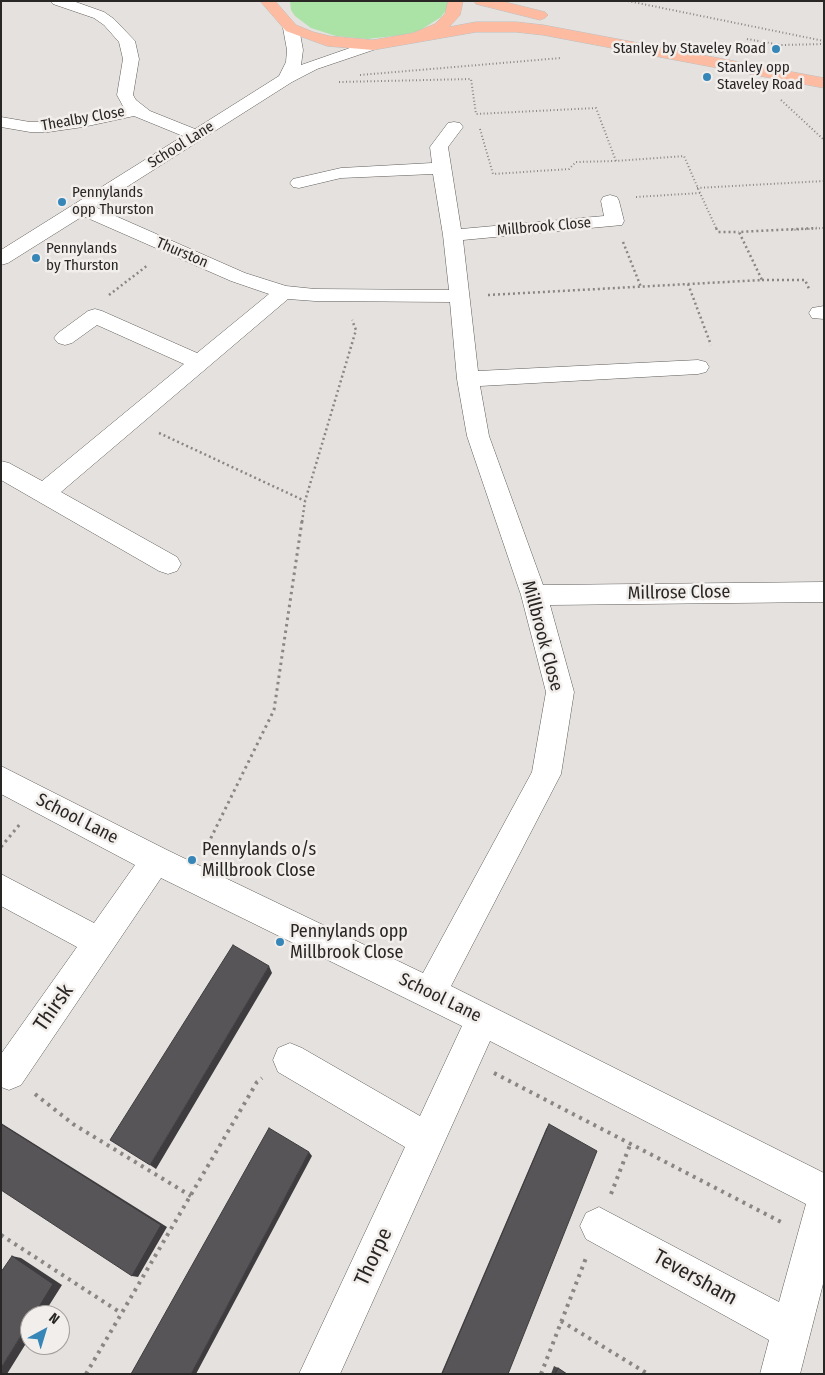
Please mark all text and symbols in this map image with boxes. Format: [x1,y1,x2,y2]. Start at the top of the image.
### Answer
place label: Stanley by Staveley Road [613,40,766,58]
marker: Stanley by Staveley Road [770,43,782,55]
place label: Stanley opp Staveley Road [717,59,803,94]
marker: Stanley opp Staveley Road [701,71,713,83]
street label: Thealby Close [40,103,126,135]
street label: School Lane [145,118,217,172]
place label: Pennylands opp Thurston [72,184,154,219]
marker: Pennylands opp Thurston [56,196,68,208]
street label: Millbrook Close [496,214,592,240]
street label: Thurston [153,234,211,272]
place label: Pennylands by Thurston [46,240,119,275]
marker: Pennylands by Thurston [30,252,42,264]
street label: Millbrook Close [517,578,567,694]
street label: Millrose Close [628,581,730,605]
street label: School Lane [32,789,122,849]
place label: Pennylands o/s Millbrook Close [202,839,316,882]
marker: Pennylands o/s Millbrook Close [186,854,198,866]
place label: Pennylands opp Millbrook Close [290,921,408,964]
marker: Pennylands opp Millbrook Close [274,936,286,948]
street label: School Lane [395,969,485,1027]
street label: Thirsk [29,980,79,1036]
street label: Thorpe [350,1224,398,1290]
street label: Teversham [649,1245,741,1311]
north arrow [20,1305,70,1355]
text: N [46,1309,63,1328]

